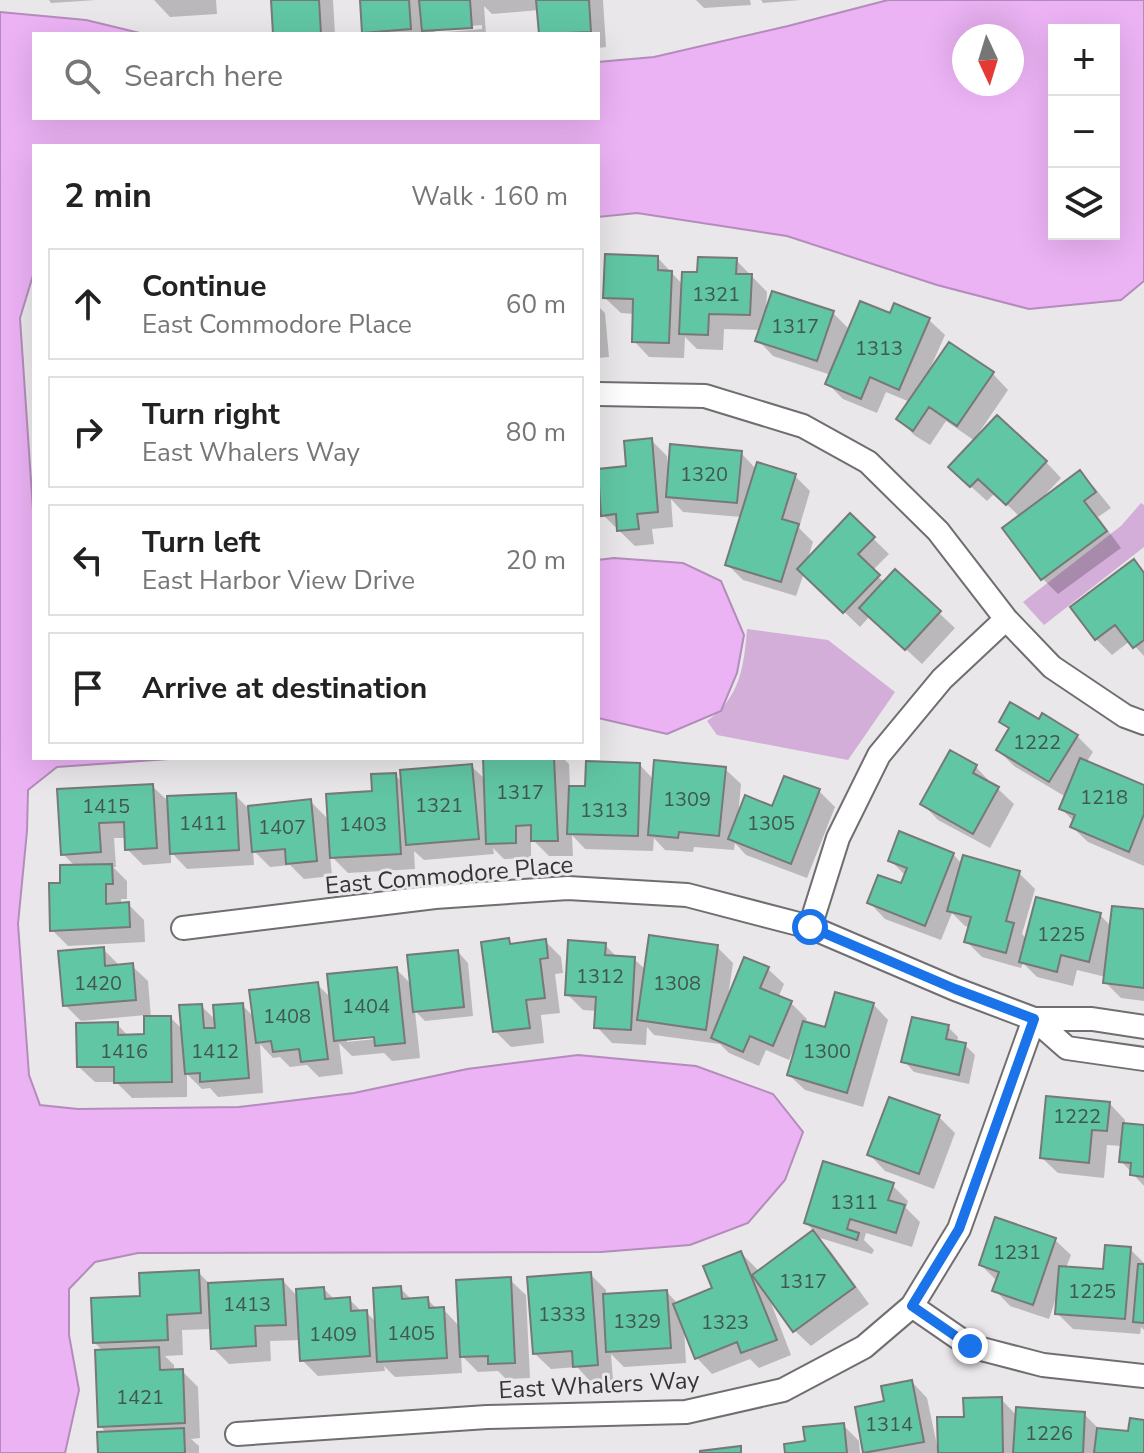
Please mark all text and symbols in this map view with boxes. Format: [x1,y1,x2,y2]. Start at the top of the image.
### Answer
north arrow [952,24,1024,96]
map controls [1048,24,1120,240]
button: + [1048,24,1120,96]
search box [32,32,600,120]
icon: search [60,54,104,98]
text: Search here [124,56,283,97]
button: − [1048,96,1120,168]
button: layers [1048,168,1120,240]
text: 2 min [64,173,152,219]
text: Walk · 160 m [411,179,568,214]
text: Continue [142,266,267,307]
house number: 1321 [692,281,740,308]
icon: ahead [66,282,110,326]
text: 60 m [506,287,566,322]
text: East Commodore Place [142,307,412,342]
house number: 1317 [771,313,819,340]
house number: 1313 [855,335,903,362]
text: Turn right [142,394,280,435]
icon: right [66,410,110,454]
text: 80 m [506,415,566,450]
text: East Whalers Way [142,435,360,470]
house number: 1320 [680,461,728,488]
text: Turn left [142,522,260,563]
icon: left [66,538,110,582]
text: 20 m [506,543,566,578]
text: East Harbor View Drive [142,563,415,598]
icon: arrive [66,666,110,710]
text: Arrive at destination [142,668,427,709]
house number: 1222 [1013,729,1061,756]
house number: 1317 [496,779,544,806]
house number: 1218 [1080,784,1128,811]
house number: 1309 [663,786,711,813]
house number: 1321 [415,792,463,819]
house number: 1415 [82,793,130,820]
house number: 1313 [580,797,628,824]
house number: 1411 [179,810,227,837]
house number: 1305 [747,810,795,837]
house number: 1403 [339,811,387,838]
house number: 1407 [258,814,306,841]
street label: East Commodore Place [324,848,574,902]
route start [792,909,828,945]
house number: 1225 [1037,921,1085,948]
house number: 1312 [576,963,624,990]
house number: 1420 [74,970,122,997]
house number: 1308 [653,970,701,997]
house number: 1404 [342,993,390,1020]
house number: 1408 [263,1003,311,1030]
house number: 1416 [100,1038,148,1065]
house number: 1412 [191,1038,239,1065]
house number: 1300 [803,1038,851,1065]
house number: 1222 [1053,1103,1101,1130]
house number: 1311 [830,1189,878,1216]
house number: 1231 [993,1239,1041,1266]
house number: 1317 [779,1268,827,1295]
house number: 1225 [1068,1278,1116,1305]
house number: 1413 [223,1291,271,1318]
house number: 1333 [538,1301,586,1328]
house number: 1329 [613,1308,661,1335]
house number: 1323 [701,1309,749,1336]
house number: 1405 [387,1320,435,1347]
house number: 1409 [309,1321,357,1348]
route end [952,1328,988,1364]
street label: East Whalers Way [498,1364,701,1406]
house number: 1421 [116,1384,164,1411]
house number: 1314 [865,1411,913,1438]
house number: 1226 [1025,1420,1073,1447]

